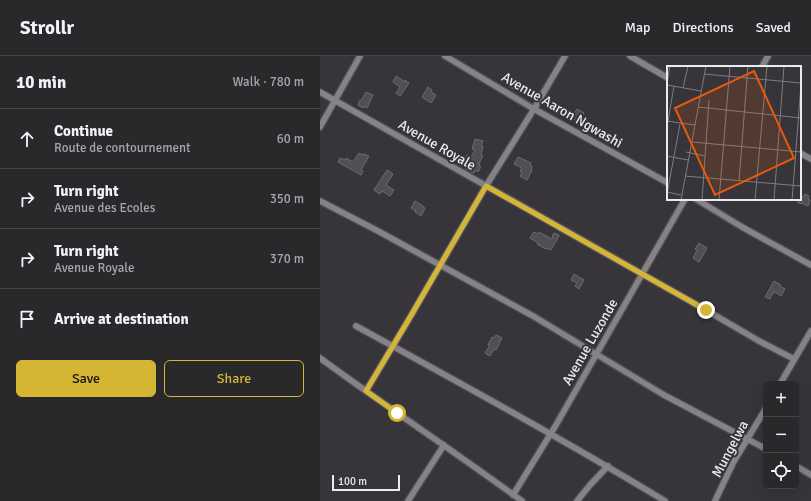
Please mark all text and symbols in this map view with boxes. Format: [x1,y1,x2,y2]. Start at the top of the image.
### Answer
text: Strollr [20,16,74,40]
text: Map [625,19,651,36]
text: Directions [673,19,734,36]
text: Saved [756,19,791,36]
inset map [667,66,801,200]
street label: Avenue Aaron Ngwashi [498,68,626,152]
text: 10 min [16,72,66,93]
text: Walk · 780 m [233,74,304,90]
street label: Avenue Royale [395,116,479,174]
text: Continue [54,122,113,140]
icon: ahead [16,128,38,150]
text: 60 m [277,131,304,147]
text: Route de contournement [54,140,191,156]
text: Turn right [54,182,119,200]
icon: right [16,188,38,210]
text: 350 m [270,191,304,207]
text: Avenue des Ecoles [54,200,155,216]
text: Turn right [54,242,119,260]
icon: right [16,248,38,270]
text: 370 m [270,251,304,267]
text: Avenue Royale [54,260,134,276]
street label: Avenue Luzonde [558,296,622,388]
route end [697,301,715,319]
icon: arrive [16,308,38,330]
text: Arrive at destination [54,310,189,328]
button: Save [16,360,156,397]
button: Share [164,360,304,397]
map controls [763,381,799,489]
button: + [763,381,799,417]
route start [388,404,406,422]
button: − [763,417,799,453]
street label: Mungelwa [708,418,752,480]
button: locate [763,453,799,489]
scale bar [332,473,400,492]
text: 100 m [338,475,367,488]

